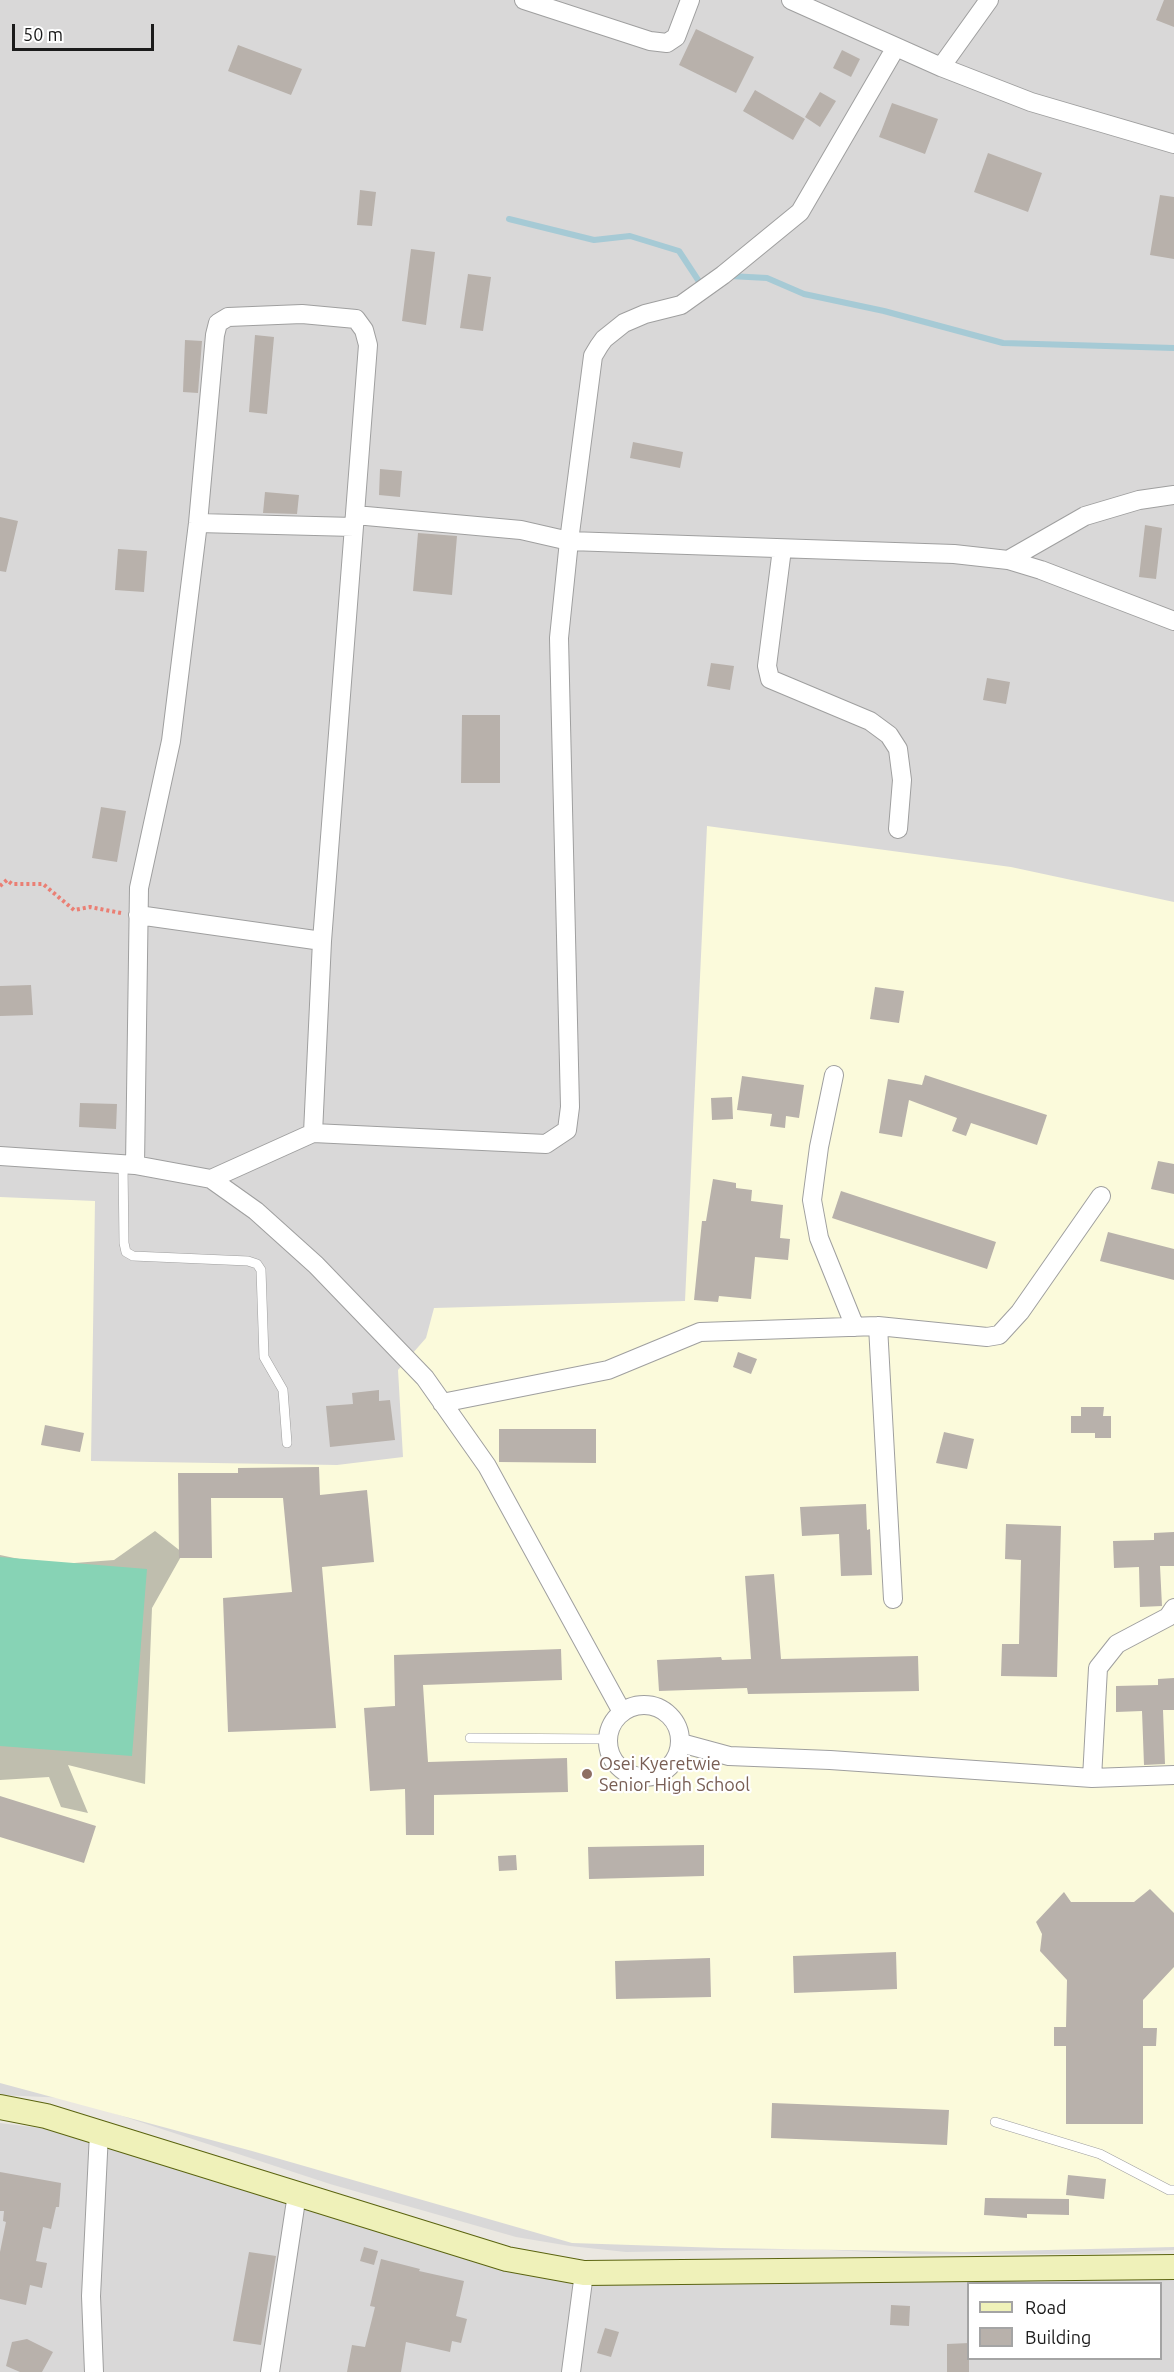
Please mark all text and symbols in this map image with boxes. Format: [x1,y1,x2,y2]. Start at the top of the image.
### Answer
scale bar [15,12,158,50]
text: 50 m [23,24,63,44]
place label: Osei Kyeretwie Senior High School [599,1753,750,1796]
marker: Osei Kyeretwie Senior High School [580,1767,594,1781]
legend [967,2282,1162,2360]
text: Road [1025,2297,1067,2317]
text: Building [1025,2327,1091,2347]

